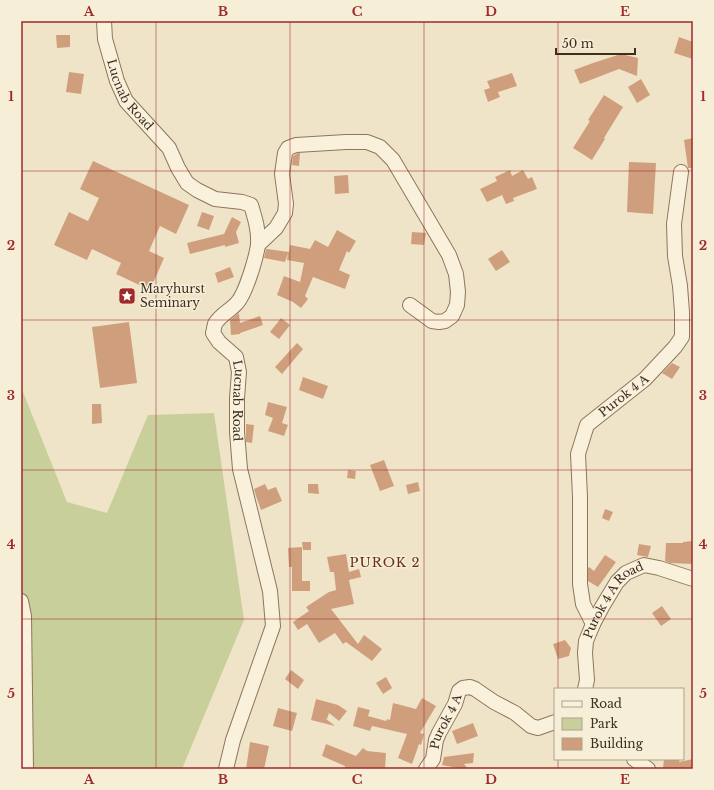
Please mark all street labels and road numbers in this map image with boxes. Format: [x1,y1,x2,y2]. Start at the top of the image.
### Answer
street label: Lucnab Road [104,57,157,133]
street label: Lucnab Road [230,359,247,442]
street label: Purok 4 A [595,371,652,420]
street label: Purok 4 A Road [580,558,646,641]
street label: Purok 4 A [427,692,465,750]

